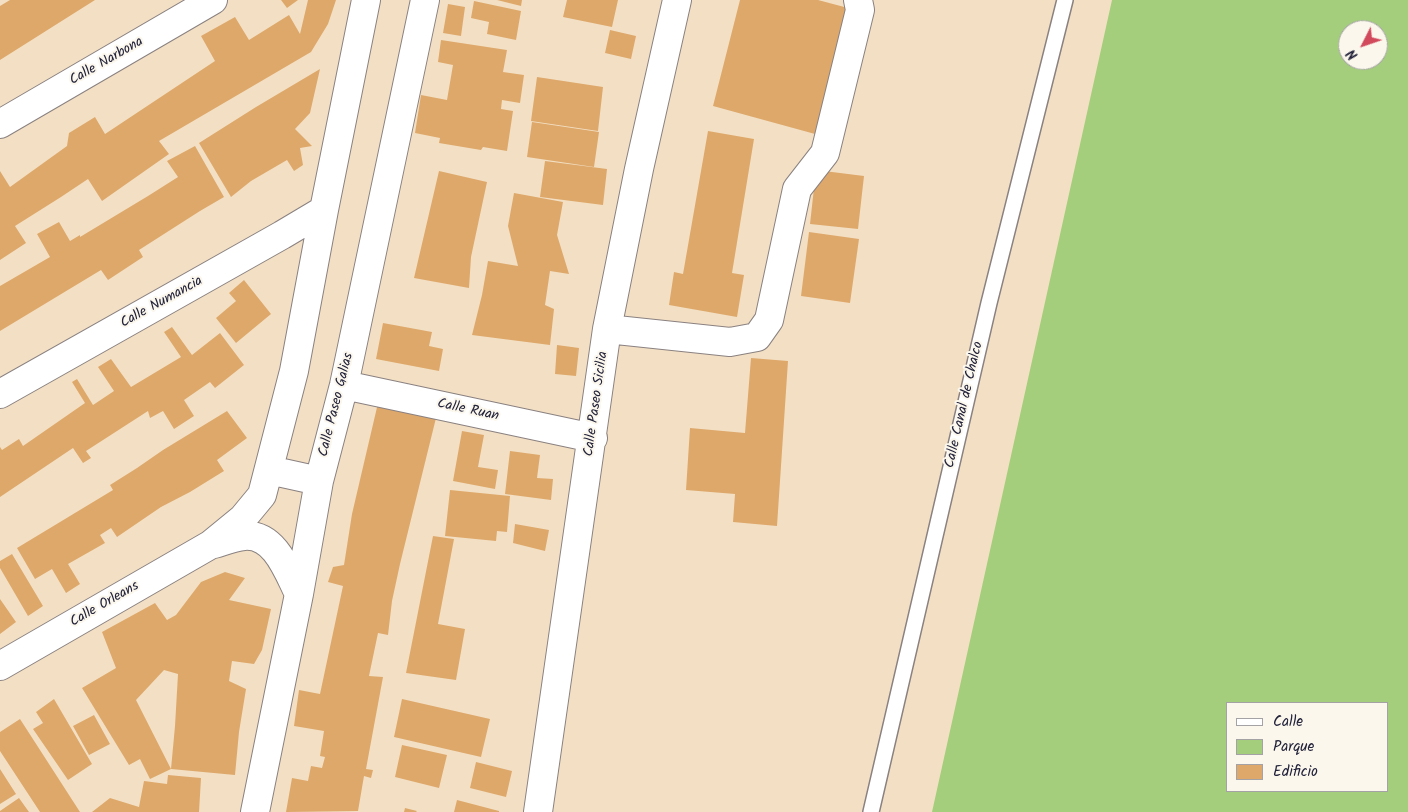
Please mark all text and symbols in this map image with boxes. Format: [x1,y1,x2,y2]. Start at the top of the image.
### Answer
north arrow [1338,20,1388,70]
street label: Calle Narbona [67,34,147,90]
text: N [1341,44,1364,65]
street label: Calle Numancia [118,274,206,332]
street label: Calle Canal de Chalco [942,340,988,470]
street label: Calle Paseo Sicilia [581,350,613,458]
street label: Calle Paseo Galias [316,351,358,459]
street label: Calle Ruan [436,396,500,426]
street label: Calle Orleans [68,579,142,631]
legend [1226,702,1388,792]
text: Calle [1273,710,1303,734]
text: Parque [1273,735,1314,759]
text: Edificio [1273,760,1318,784]

